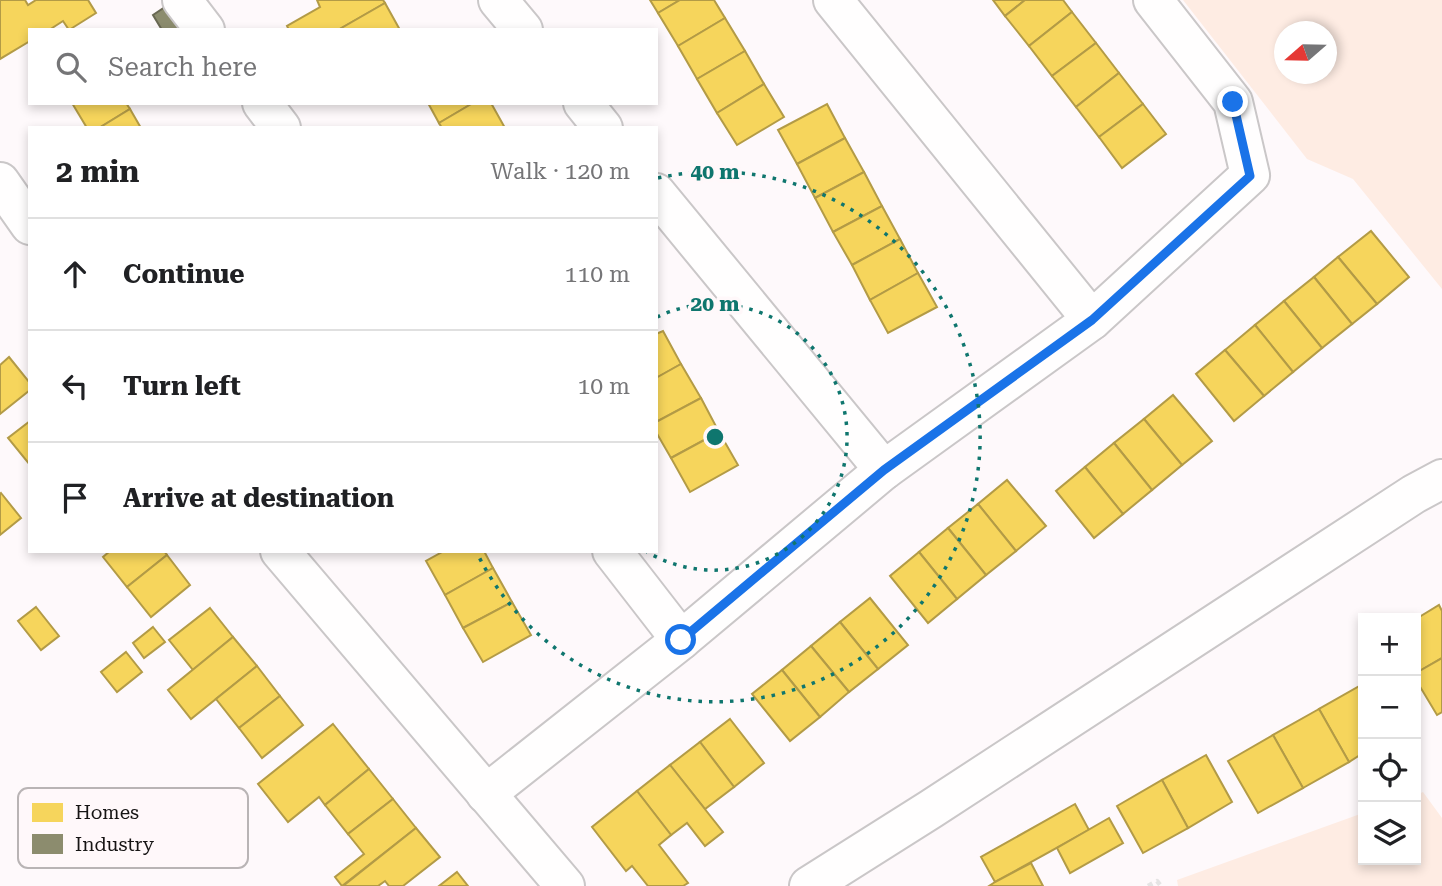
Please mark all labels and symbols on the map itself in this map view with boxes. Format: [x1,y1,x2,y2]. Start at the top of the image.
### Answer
north arrow [1274,21,1337,84]
route end [1217,86,1248,117]
text: 40 m [690,160,740,184]
text: 20 m [690,292,740,316]
centre of rings [703,425,727,449]
route start [665,624,696,655]
legend [18,788,248,868]
text: Homes [75,801,139,824]
text: Industry [75,833,155,856]

